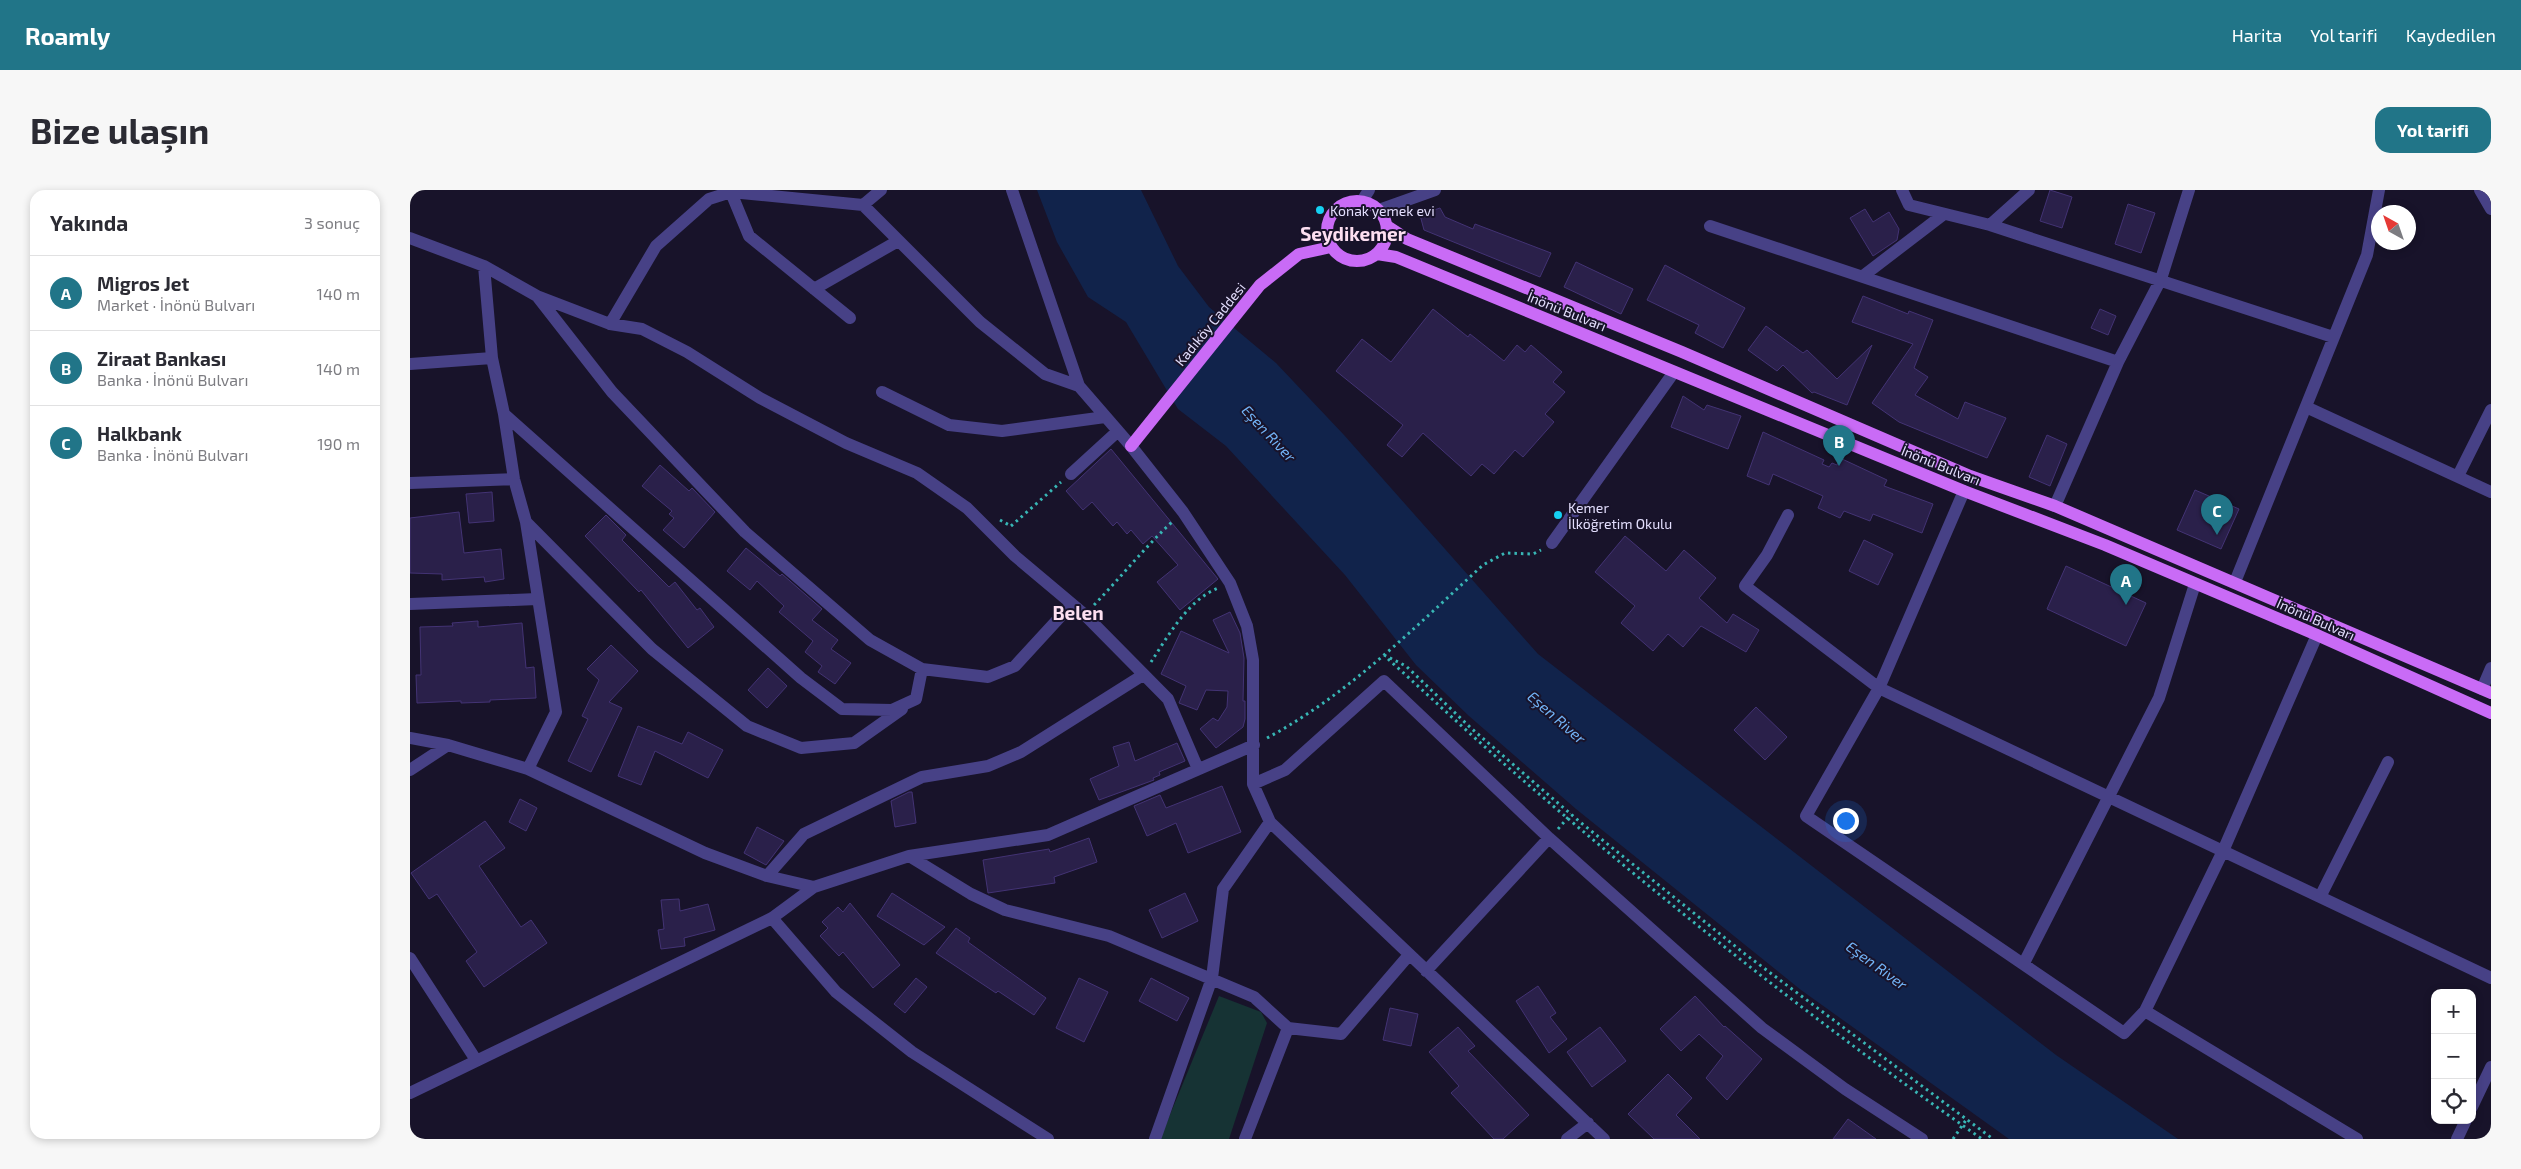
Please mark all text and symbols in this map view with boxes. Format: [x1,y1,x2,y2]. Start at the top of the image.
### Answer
text: Roamly [25,21,110,50]
text: Harita [2232,24,2282,46]
text: Yol tarifi [2310,24,2378,46]
text: Kaydedilen [2406,24,2496,46]
button: Yol tarifi [2375,107,2491,153]
text: Bize ulaşın [30,109,209,151]
place label: Konak yemek evi [1330,202,1435,219]
marker: Konak yemek evi [1314,204,1326,216]
north arrow [2371,205,2416,250]
text: Yakında [50,210,128,235]
text: 3 sonuç [304,213,360,232]
district label: Seydikemer [1300,222,1406,246]
text: Migros Jet [97,272,189,295]
street label: Kadıköy Caddesi [1171,279,1249,369]
text: A [61,284,71,303]
text: 140 m [317,284,360,303]
street label: İnönü Bulvarı [1525,287,1609,335]
text: Market · İnönü Bulvarı [97,295,255,314]
text: Ziraat Bankası [97,347,226,370]
text: B [61,359,71,378]
text: 140 m [317,359,360,378]
text: Banka · İnönü Bulvarı [97,370,248,389]
water label: Eşen River [1237,401,1300,467]
text: Halkbank [97,422,182,445]
pin: B [1823,425,1855,466]
text: C [61,434,71,453]
text: 190 m [317,434,360,453]
street label: İnönü Bulvarı [1899,441,1983,489]
text: Banka · İnönü Bulvarı [97,445,248,464]
pin: C [2201,494,2233,535]
place label: Kemer İlköğretim Okulu [1568,499,1672,532]
marker: Kemer İlköğretim Okulu [1552,509,1564,521]
pin: A [2110,564,2142,605]
street label: İnönü Bulvarı [2274,594,2358,644]
district label: Belen [1052,601,1104,624]
water label: Eşen River [1524,687,1590,749]
your location [1833,808,1859,834]
water label: Eşen River [1842,937,1912,995]
map controls [2431,989,2476,1124]
button: + [2431,989,2476,1034]
button: − [2431,1034,2476,1079]
button: locate [2431,1079,2476,1124]

